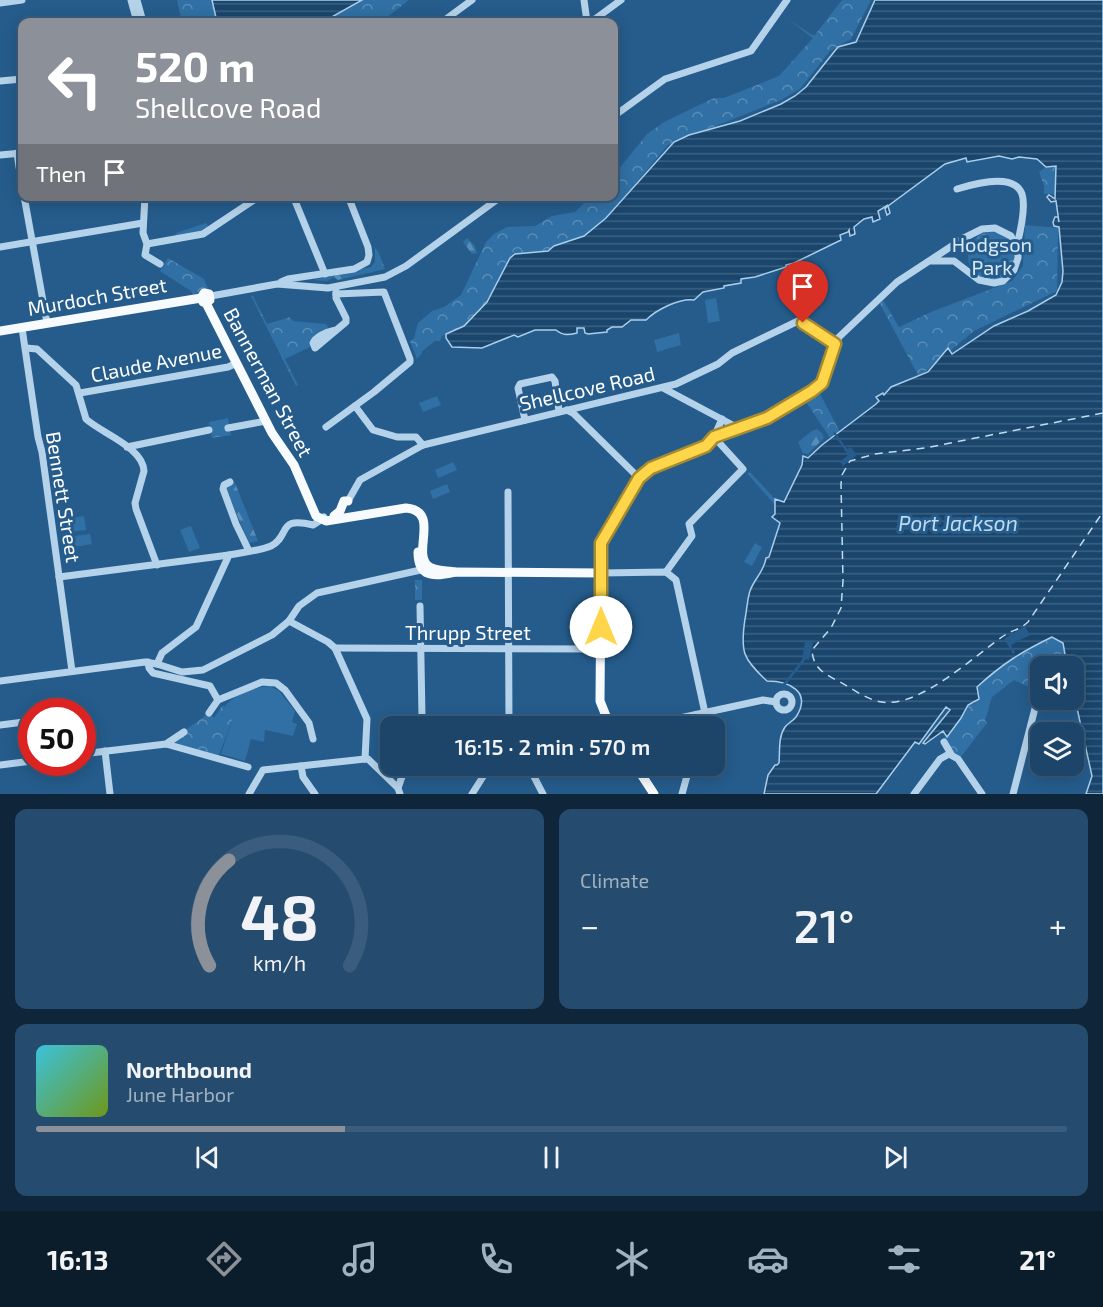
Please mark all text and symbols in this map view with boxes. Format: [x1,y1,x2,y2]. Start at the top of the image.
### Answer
text: 520 m [135,40,255,90]
icon: left [36,42,114,120]
text: Shellcove Road [135,91,321,123]
icon: arrive [98,156,131,189]
text: Then [36,160,86,186]
park label: Hodgson Park [952,232,1032,279]
pin [777,261,828,323]
icon: arrive [786,270,819,303]
street label: Murdoch Street [25,272,169,320]
street label: Bannerman Street [220,303,319,461]
street label: Claude Avenue [88,338,224,386]
street label: Shellcove Road [517,361,657,415]
street label: Bennett Street [42,430,86,565]
water label: Port Jackson [898,510,1018,535]
position arrow [569,595,633,659]
street label: Thrupp Street [405,620,531,644]
map controls [1030,656,1084,776]
button: sound [1030,656,1084,710]
speed limit sign: 50 [18,698,96,776]
button: layers [1030,722,1084,776]
text: 16:15 · 2 min · 570 m [455,733,650,759]
text: Climate [580,868,649,892]
text: 48 [240,878,319,953]
text: 21° [794,898,854,952]
text: − [580,905,599,945]
text: + [1049,905,1067,945]
text: km/h [253,950,306,975]
text: Northbound [126,1056,252,1082]
text: June Harbor [126,1082,234,1106]
icon: previous [191,1141,224,1174]
icon: pause [535,1141,568,1174]
icon: next [879,1141,912,1174]
icon: directions [203,1238,245,1280]
icon: music [339,1238,381,1280]
icon: phone [475,1238,517,1280]
icon: climate [611,1238,653,1280]
icon: car [747,1238,789,1280]
icon: filters [883,1238,925,1280]
text: 16:13 [47,1243,109,1275]
text: 21° [1019,1243,1056,1275]

